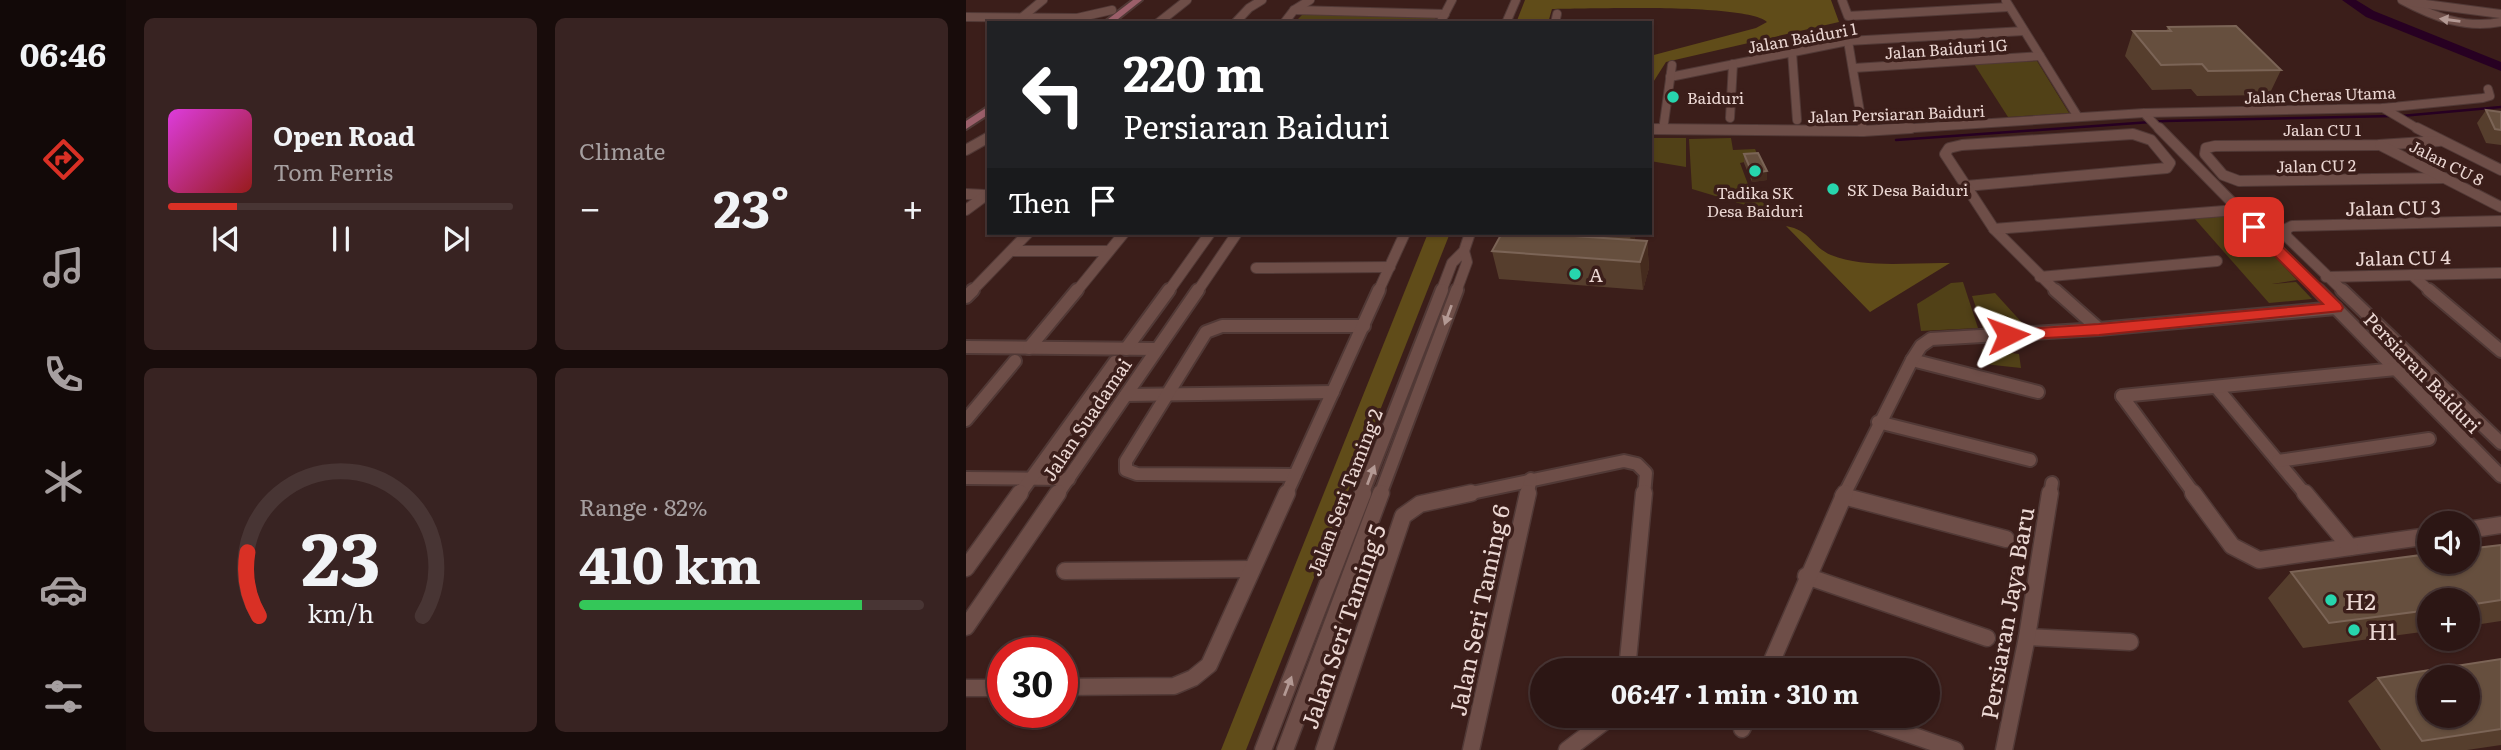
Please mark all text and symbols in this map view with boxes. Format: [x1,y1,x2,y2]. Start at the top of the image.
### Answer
street label: Jalan Baiduri 1 [1745,15,1859,58]
one-way arrow [2439,15,2461,26]
text: 06:46 [20,29,106,77]
street label: Jalan Baiduri 1G [1884,32,2008,64]
text: 220 m [1123,34,1264,107]
icon: left [1008,49,1099,140]
street label: Jalan Cheras Utama [2244,79,2397,109]
place label: Baiduri [1687,85,1744,109]
marker: Baiduri [1665,89,1681,105]
street label: Jalan Persiaran Baiduri [1807,98,1985,128]
text: Persiaran Baiduri [1123,101,1390,149]
text: Open Road [273,115,415,154]
street label: Jalan CU 1 [2283,117,2362,141]
text: Climate [579,133,665,167]
street label: Jalan CU 8 [2406,133,2489,191]
icon: directions [39,135,88,184]
street label: Jalan CU 2 [2276,152,2356,178]
text: Tom Ferris [273,154,393,188]
marker: Tadika SK Desa Baiduri [1747,163,1763,179]
text: 23° [713,167,790,244]
text: − [579,177,601,234]
text: + [902,177,924,234]
place label: SK Desa Baiduri [1847,177,1968,201]
place label: Tadika SK Desa Baiduri [1707,180,1803,222]
marker: SK Desa Baiduri [1825,181,1841,197]
text: Then [1008,182,1070,221]
icon: arrive [1084,182,1122,220]
street label: Jalan CU 3 [2345,192,2441,222]
pin [2224,197,2284,257]
icon: arrive [2235,208,2273,246]
icon: previous [207,220,245,258]
icon: pause [322,220,360,258]
icon: next [437,220,475,258]
street label: Jalan CU 4 [2355,242,2452,272]
icon: music [39,243,88,292]
place label: A [1589,260,1603,288]
marker: A [1567,266,1583,282]
position arrow [1971,298,2045,372]
one-way arrow [1442,305,1453,326]
street label: Persiaran Baiduri [2358,305,2488,439]
icon: phone [39,350,88,399]
street label: Jalan Suadamai [1034,352,1138,486]
street label: Jalan Seri Taming 2 [1299,404,1389,580]
icon: climate [39,457,88,506]
one-way arrow [1365,464,1376,485]
text: Range · 82% [579,489,707,523]
text: 23 [301,500,380,608]
street label: Jalan Seri Taming 6 [1439,501,1517,719]
street label: Persiaran Jaya Baru [1971,504,2041,722]
map controls [2417,511,2480,728]
button: sound [2417,511,2480,574]
street label: Jalan Seri Taming 5 [1291,519,1393,733]
text: 410 km [579,523,761,600]
icon: car [39,565,88,614]
place label: H2 [2345,583,2376,617]
button: + [2417,588,2480,651]
marker: H2 [2323,592,2339,608]
text: km/h [307,594,374,631]
place label: H1 [2368,613,2397,647]
marker: H1 [2346,622,2362,638]
speed limit sign: 30 [987,637,1078,728]
button: − [2417,665,2480,728]
icon: filters [39,672,88,721]
text: 06:47 · 1 min · 310 m [1611,673,1859,712]
one-way arrow [1282,676,1293,697]

